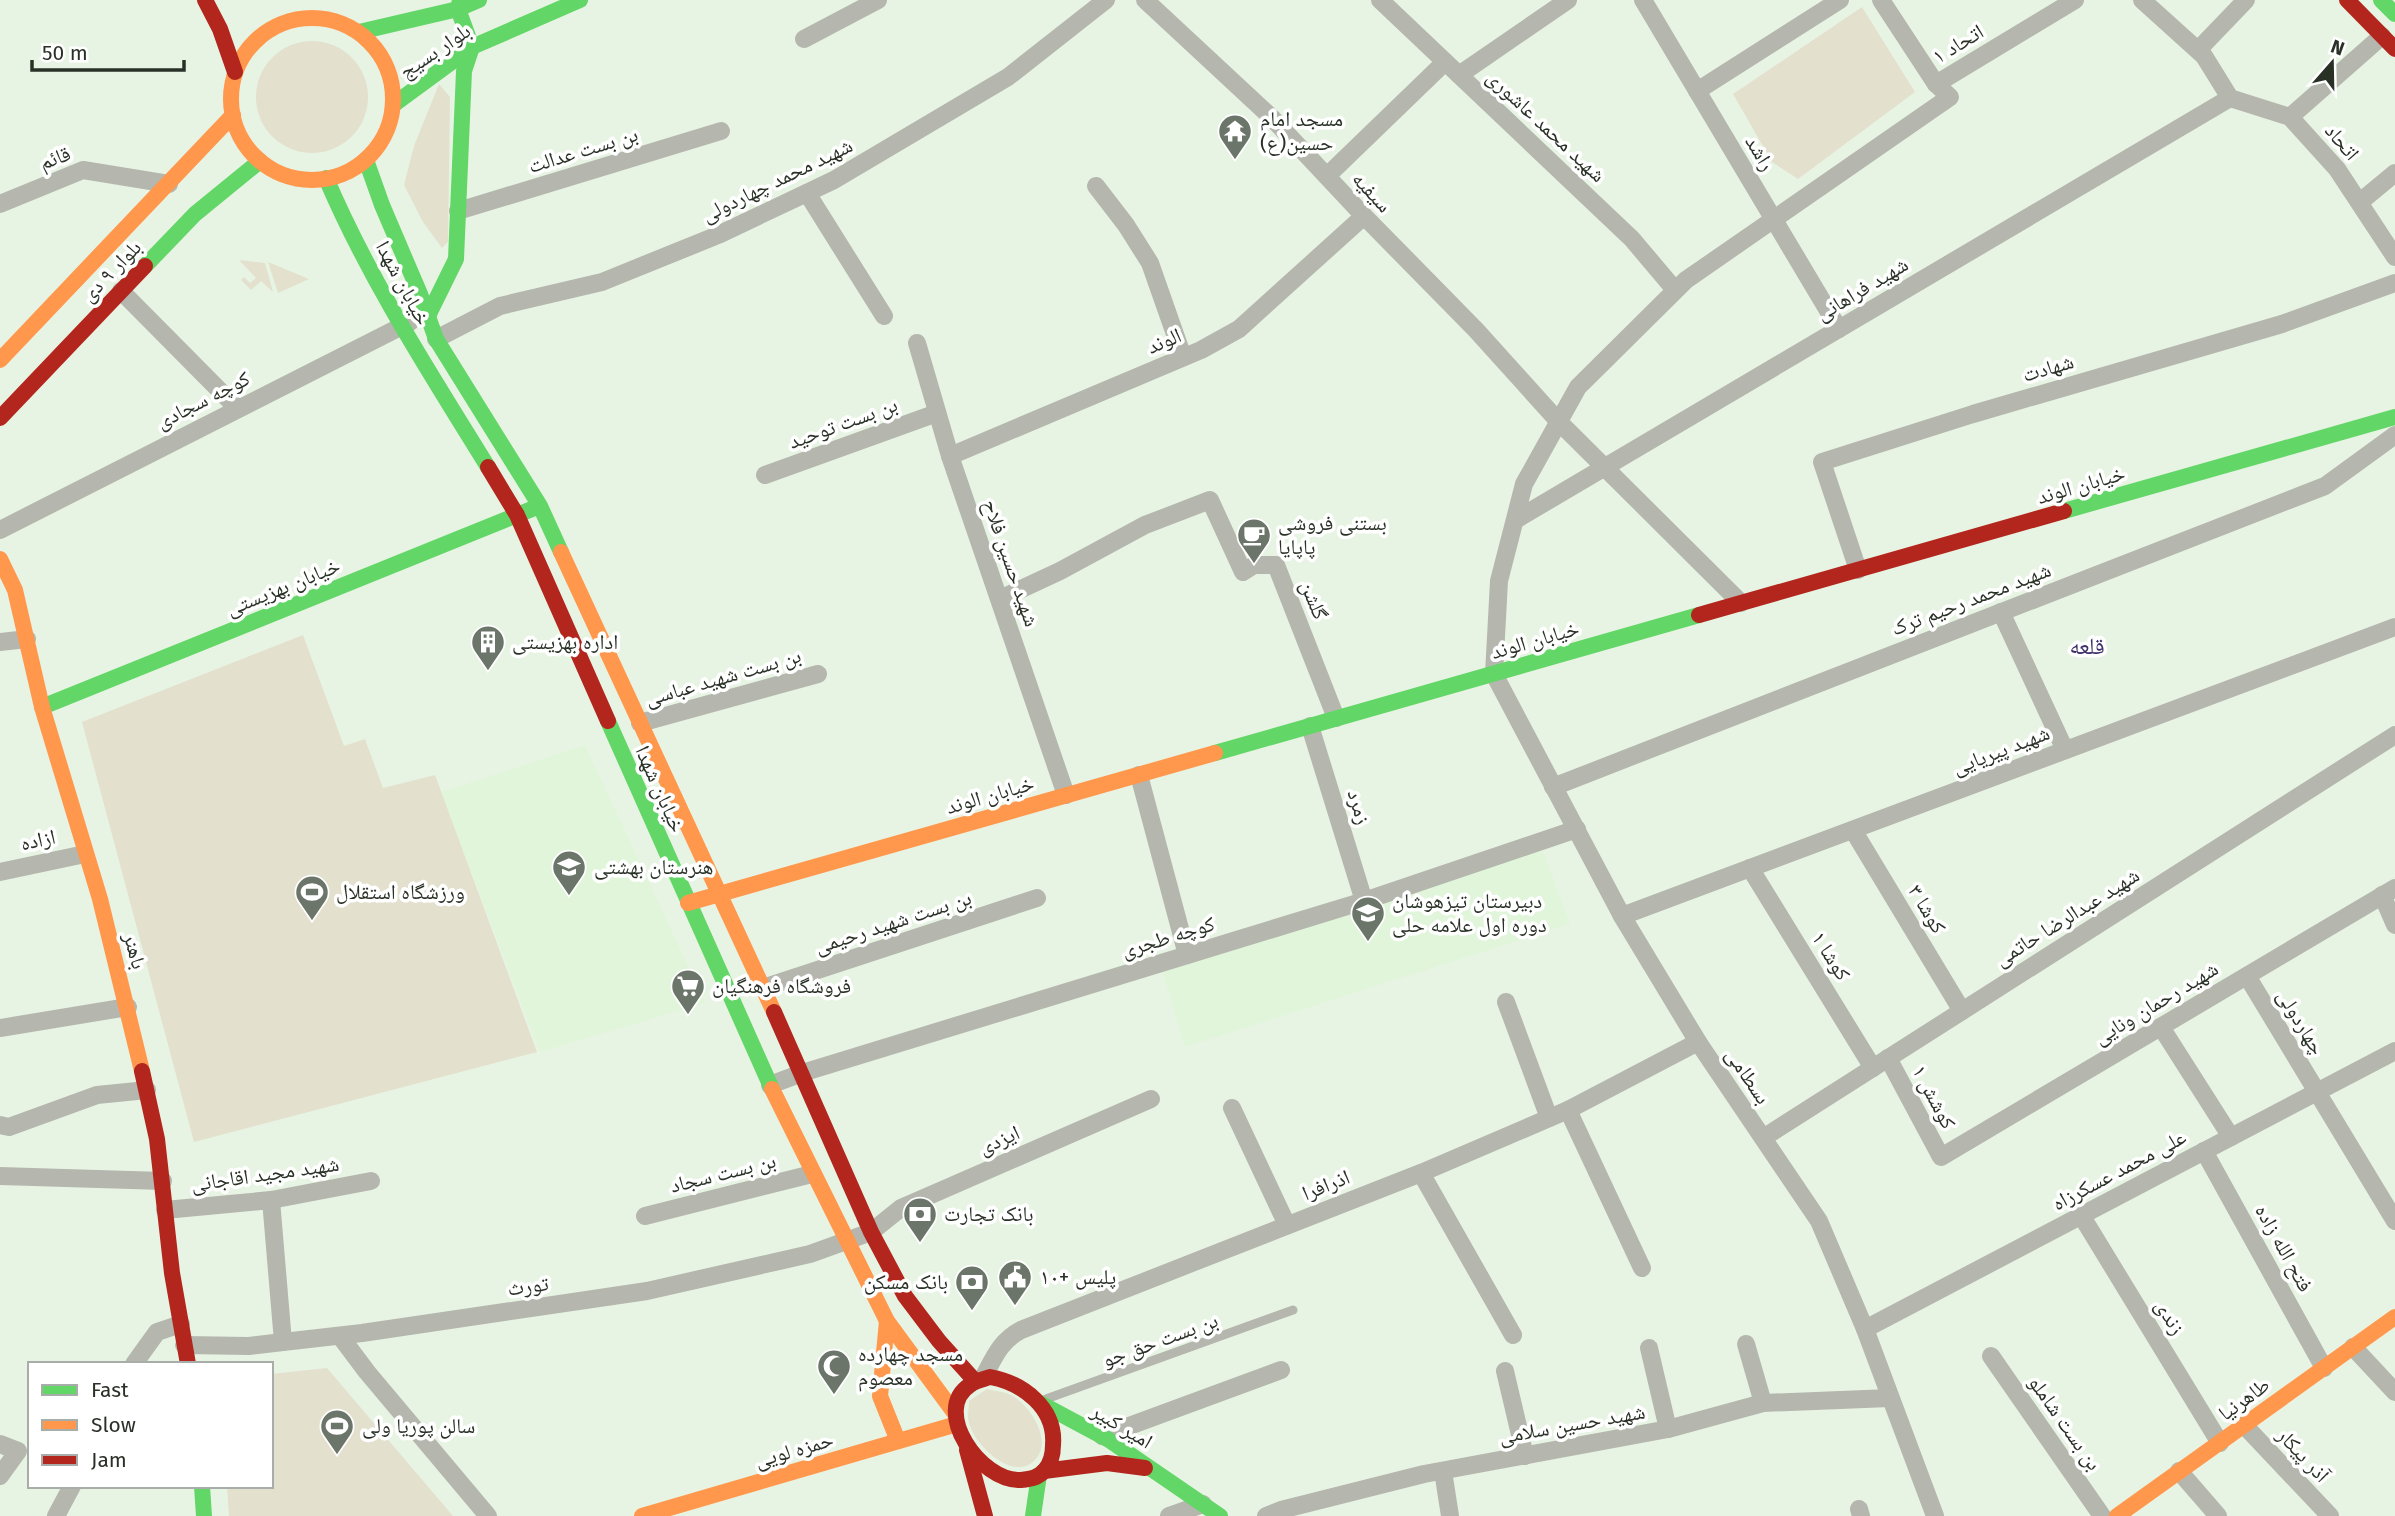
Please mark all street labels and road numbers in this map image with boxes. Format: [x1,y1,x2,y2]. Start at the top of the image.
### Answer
street label: بلوار بسیج [394,18,476,84]
street label: اتحاد ۱ [1928,19,1988,69]
street label: شهید محمد عاشوری [1481,64,1611,188]
street label: اتحاد [2319,118,2365,166]
street label: بن بست عدالت [525,121,641,179]
street label: راشد [1739,130,1781,176]
street label: شهید محمد چهاردولی [697,132,857,228]
street label: قائم [36,140,74,176]
street label: سیفیه [1347,166,1397,218]
street label: بلوار ۹ دی [75,235,147,307]
street label: خیابان شهدا [370,236,436,330]
street label: شهید فراهانی [1811,251,1913,327]
street label: الوند [1143,322,1185,360]
street label: شهادت [2019,348,2077,388]
street label: کوچه سجادی [152,365,254,435]
street label: بن بست توحید [785,391,901,455]
street label: خیابان الوند [2034,460,2128,510]
street label: شهید حسین فلاح [977,496,1045,630]
street label: خیابان بهزیستی [222,552,344,622]
street label: شهید محمد رحیم ترک [1887,557,2055,642]
street label: گلشن [1294,577,1334,624]
street label: خیابان الوند [1488,615,1582,665]
street label: بن بست شهید عباسی [642,642,804,712]
street label: شهید پیریایی [1949,720,2053,780]
street label: خیابان شهدا [629,742,691,836]
street label: خیابان الوند [943,770,1037,820]
street label: زمرد [1341,787,1377,827]
street label: ازاده [18,824,58,856]
street label: شهید عبدالرضا حاتمی [1990,862,2144,972]
street label: کوشا ۳ [1902,880,1952,939]
street label: بن بست شهید رحیمی [811,884,975,960]
street label: کوچه طجری [1118,910,1218,964]
street label: کوشا ۱ [1806,927,1856,985]
street label: باهنر [117,929,152,972]
street label: شهید رحمان ونایی [2089,956,2223,1050]
street label: چهاردولی [2271,984,2331,1060]
street label: بسطامی [1720,1043,1776,1109]
street label: کوشش ۱ [1906,1061,1962,1134]
street label: ایزدی [974,1120,1024,1160]
street label: علی محمد عسکرزاه [2048,1124,2191,1216]
street label: بن بست سجاد [668,1147,778,1199]
street label: شهید مجید اقاجانی [189,1151,341,1197]
street label: اذرافرا [1298,1164,1354,1206]
street label: فتح الله زاده [2249,1200,2319,1296]
street label: تورث [506,1270,550,1302]
street label: زندی [2149,1295,2191,1339]
street label: بن بست حق جو [1098,1307,1222,1373]
street label: بن بست شاملو [2023,1371,2107,1475]
street label: طاهرنیا [2213,1372,2275,1426]
street label: امیر کبیر [1086,1397,1157,1454]
street label: شهید حسین سلامی [1497,1398,1647,1450]
street label: آذر پیکار [2271,1422,2335,1488]
street label: حمزه لویی [752,1426,836,1474]

